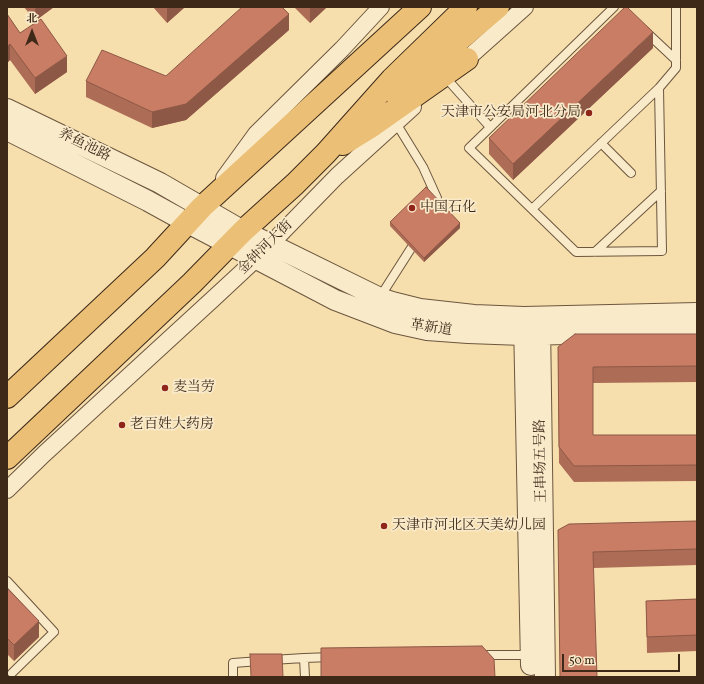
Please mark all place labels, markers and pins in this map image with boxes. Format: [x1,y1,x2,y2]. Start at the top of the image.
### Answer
place label: 天津市公安局河北分局 [441,105,581,121]
marker: 天津市公安局河北分局 [584,108,594,118]
place label: 中国石化 [420,200,476,216]
marker: 中国石化 [407,203,417,213]
place label: 麦当劳 [173,380,215,396]
marker: 麦当劳 [160,383,170,393]
place label: 老百姓大药房 [130,417,214,433]
marker: 老百姓大药房 [117,420,127,430]
place label: 天津市河北区天美幼儿园 [392,518,546,534]
marker: 天津市河北区天美幼儿园 [379,521,389,531]

